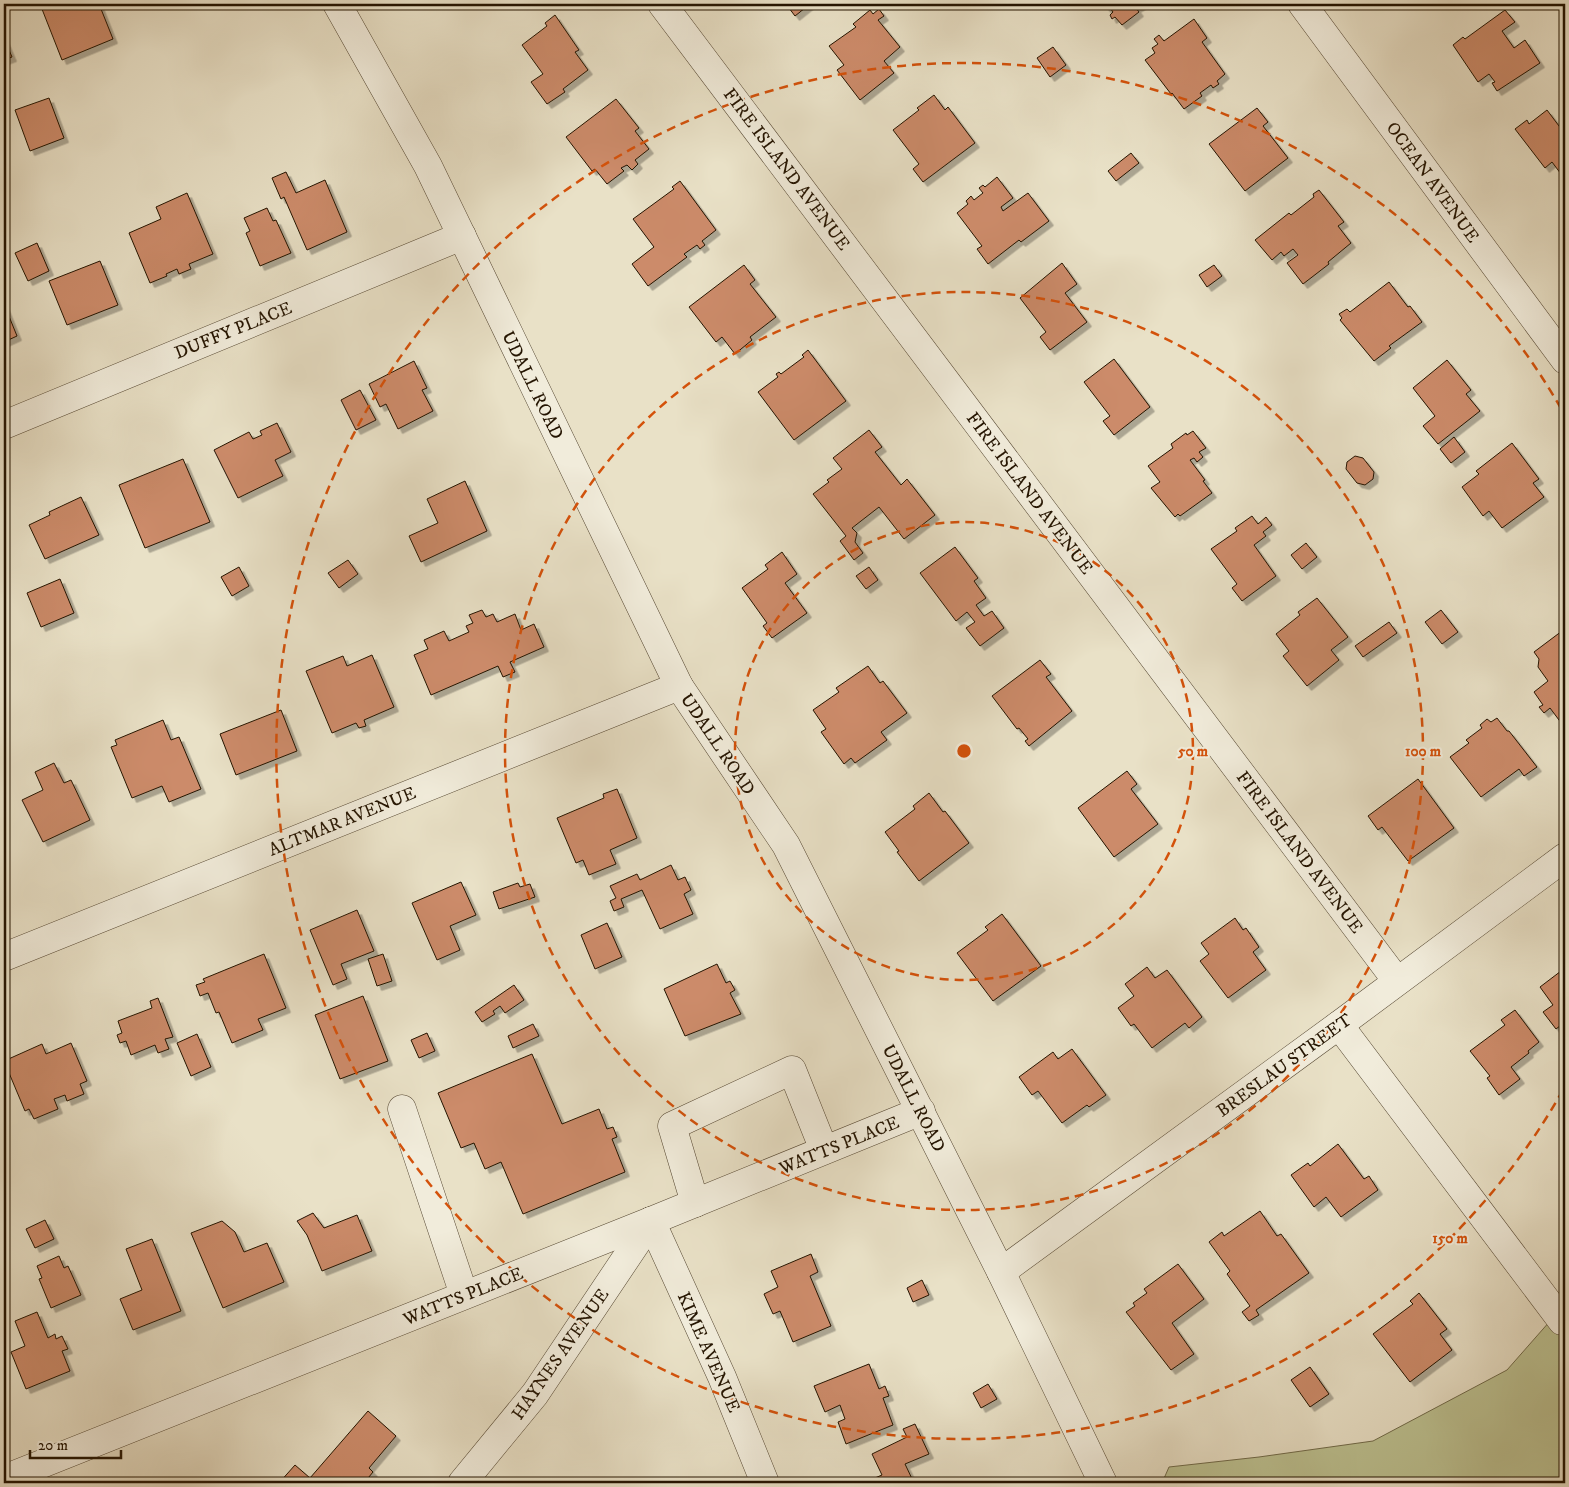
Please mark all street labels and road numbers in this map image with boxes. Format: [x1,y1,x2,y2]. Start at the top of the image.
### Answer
street label: FIRE ISLAND AVENUE [718,84,854,255]
street label: OCEAN AVENUE [1381,118,1484,248]
street label: DUFFY PLACE [172,297,295,364]
street label: UDALL ROAD [496,328,568,443]
street label: FIRE ISLAND AVENUE [961,408,1097,579]
street label: UDALL ROAD [675,690,759,800]
street label: FIRE ISLAND AVENUE [1231,767,1367,938]
street label: ALTMAR AVENUE [265,782,420,862]
street label: BRESLAU STREET [1213,1009,1357,1122]
street label: UDALL ROAD [877,1041,950,1156]
street label: WATTS PLACE [775,1112,903,1180]
street label: WATTS PLACE [399,1263,527,1331]
street label: HAYNES AVENUE [507,1284,614,1424]
street label: KIME AVENUE [672,1289,745,1416]

